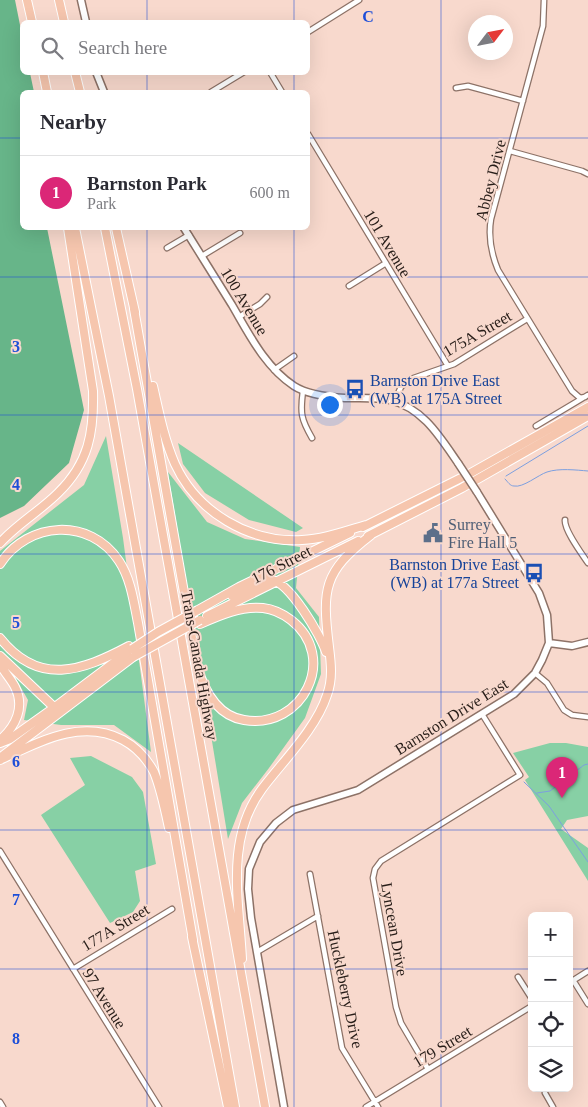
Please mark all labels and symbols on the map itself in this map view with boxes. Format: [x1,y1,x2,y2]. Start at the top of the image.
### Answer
text: C [362,8,374,25]
north arrow [468,15,513,60]
street label: Abbey Drive [472,138,510,223]
street label: 101 Avenue [361,206,414,280]
street label: 100 Avenue [218,264,271,338]
street label: 175A Street [440,307,515,360]
text: 3 [12,338,20,355]
place label: Barnston Drive East (WB) at 175A Street [370,372,503,408]
bus stop icon: Barnston Drive East (WB) at 175A Street [344,378,366,400]
your location [317,392,343,418]
text: 4 [12,476,20,493]
place label: Surrey Fire Hall 5 [448,516,517,551]
public building icon: Surrey Fire Hall 5 [422,522,444,544]
street label: 176 Street [248,542,315,587]
place label: Barnston Drive East (WB) at 177a Street [389,556,520,592]
bus stop icon: Barnston Drive East (WB) at 177a Street [523,562,545,584]
street label: Trans-Canada Highway [177,589,221,741]
text: 5 [12,614,20,631]
street label: Barnston Drive East [392,675,511,758]
text: 6 [12,753,20,770]
pin: 1 [546,757,578,798]
street label: Lyncean Drive [377,881,411,977]
text: 7 [12,891,20,908]
street label: 177A Street [78,900,153,954]
street label: Huckleberry Drive [324,928,366,1050]
street label: 97 Avenue [79,965,130,1031]
street label: 179 Street [410,1022,475,1071]
text: 8 [12,1030,20,1047]

